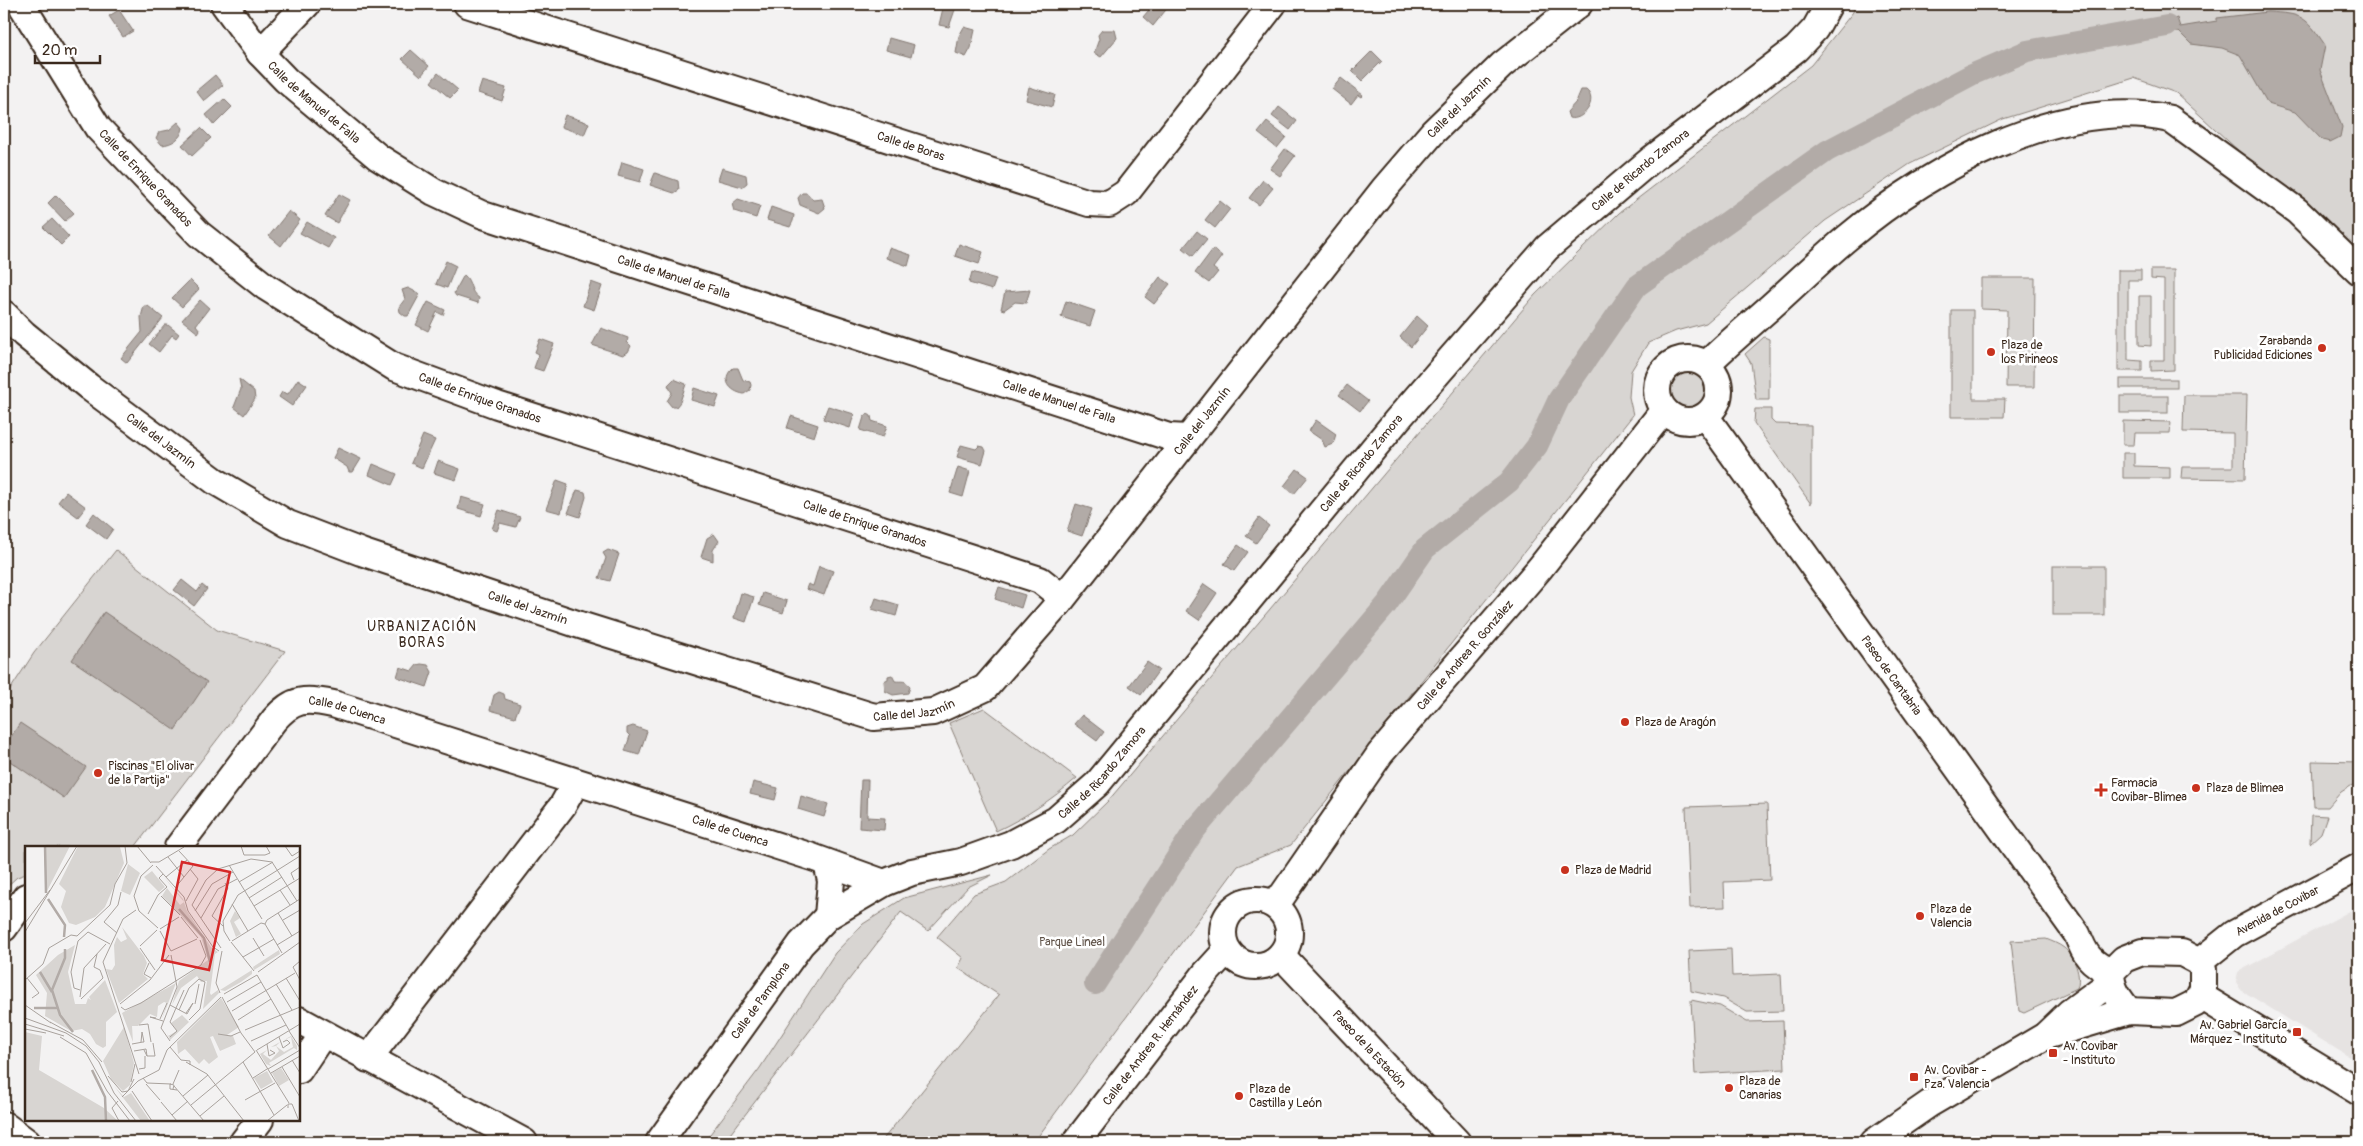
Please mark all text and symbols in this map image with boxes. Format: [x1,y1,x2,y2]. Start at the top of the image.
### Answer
scale bar [35,32,100,64]
text: 20 m [42,41,77,60]
street label: Calle de Manuel de Falla [264,58,364,147]
street label: Calle del Jazmín [1424,72,1494,141]
street label: Calle de Ricardo Zamora [1588,125,1693,214]
street label: Calle de Enrique Granados [96,126,196,230]
street label: Calle de Boras [875,128,947,164]
street label: Calle de Manuel de Falla [615,251,733,302]
place label: Zarabanda Publicidad Ediciones [2213,334,2313,363]
place label: Plaza de los Pirineos [2001,338,2058,367]
marker: Zarabanda Publicidad Ediciones [2316,342,2328,354]
marker: Plaza de los Pirineos [1985,346,1997,358]
street label: Calle de Enrique Granados [417,369,544,426]
street label: Calle de Manuel de Falla [1001,376,1118,427]
street label: Calle del Jazmín [1170,383,1234,458]
street label: Calle del Jazmín [123,410,199,472]
street label: Calle de Ricardo Zamora [1317,411,1406,515]
street label: Calle de Enrique Granados [801,497,929,551]
street label: Calle del Jazmín [486,587,570,628]
street label: Calle de Andrea R. González [1414,597,1517,713]
district label: URBANIZACIÓN BORAS [367,617,477,651]
street label: Paseo de Cantabria [1858,633,1925,718]
street label: Calle de Cuenca [308,693,388,728]
street label: Calle del Jazmín [873,695,957,725]
place label: Plaza de Aragón [1635,715,1716,730]
marker: Plaza de Aragón [1619,716,1631,728]
street label: Calle de Ricardo Zamora [1055,723,1149,822]
place label: Piscinas "El olivar de la Partija" [108,759,195,788]
marker: Piscinas "El olivar de la Partija" [92,767,104,779]
place label: Farmacia Covibar-Blimea [2111,776,2187,805]
place label: Plaza de Blimea [2206,781,2284,796]
marker: Plaza de Blimea [2190,782,2202,794]
marker: Farmacia Covibar-Blimea [2095,784,2107,796]
street label: Calle de Cuenca [690,812,771,850]
inset map [25,846,300,1121]
place label: Plaza de Madrid [1575,863,1652,878]
marker: Plaza de Madrid [1559,864,1571,876]
street label: Avenida de Covibar [2233,882,2322,939]
place label: Plaza de Valencia [1930,902,1972,931]
marker: Plaza de Valencia [1914,910,1926,922]
park label: Parque Lineal [1039,935,1105,950]
street label: Calle de Pamplona [728,959,793,1042]
street label: Calle de Andrea R. Hernández [1100,982,1201,1108]
street label: Paseo de la Estación [1329,1007,1410,1091]
place label: Av. Gabriel García Márquez - Instituto [2190,1018,2288,1047]
marker: Av. Gabriel García Márquez - Instituto [2291,1026,2303,1038]
place label: Av. Covibar - Instituto [2063,1039,2119,1068]
marker: Av. Covibar - Instituto [2047,1047,2059,1059]
place label: Av. Covibar - Pza. Valencia [1924,1063,1990,1092]
marker: Av. Covibar - Pza. Valencia [1908,1071,1920,1083]
place label: Plaza de Canarias [1739,1074,1782,1103]
place label: Plaza de Castilla y León [1249,1082,1322,1111]
marker: Plaza de Canarias [1723,1082,1735,1094]
marker: Plaza de Castilla y León [1233,1090,1245,1102]

